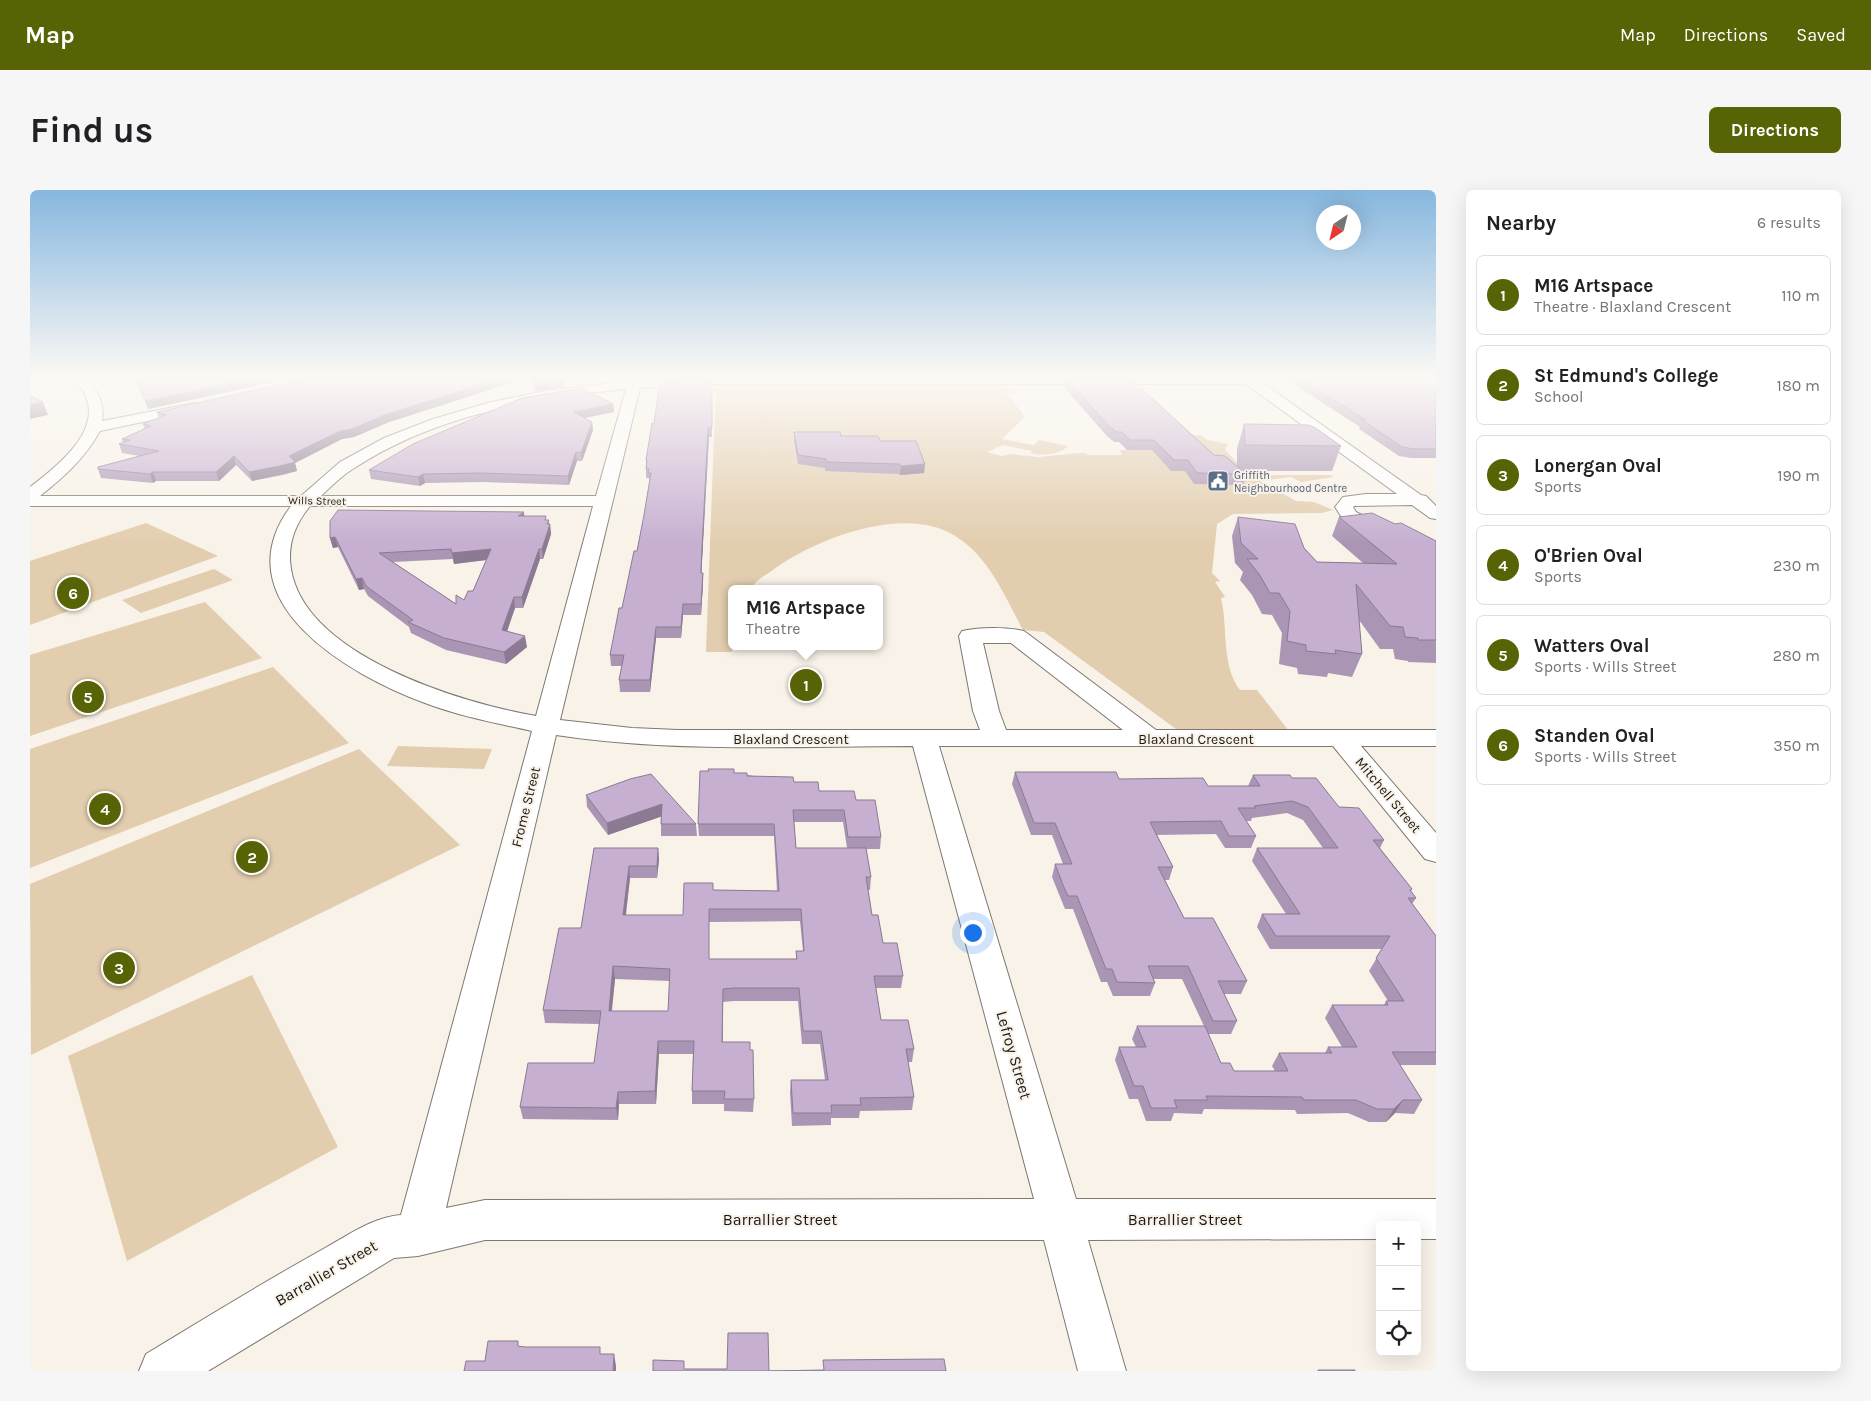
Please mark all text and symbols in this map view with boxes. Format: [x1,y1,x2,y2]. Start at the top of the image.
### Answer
text: Map [25,21,75,49]
text: Map [1620,24,1656,46]
text: Directions [1684,24,1768,46]
text: Saved [1796,24,1846,46]
button: Directions [1709,107,1841,153]
text: Find us [30,110,153,151]
north arrow [1316,205,1361,250]
text: Nearby [1486,211,1556,235]
text: 6 results [1757,213,1821,232]
text: M16 Artspace [1534,275,1653,297]
text: 1 [1500,286,1506,305]
text: 110 m [1781,286,1820,305]
text: Theatre · Blaxland Crescent [1534,297,1731,316]
text: St Edmund's College [1534,365,1718,387]
text: 2 [1498,376,1508,395]
text: 180 m [1777,376,1820,395]
text: School [1534,387,1584,406]
text: Lonergan Oval [1534,455,1662,477]
text: 3 [1498,466,1508,485]
text: 190 m [1777,466,1820,485]
public building icon: Griffith Neighbourhood Centre [1206,469,1230,493]
place label: Griffith Neighbourhood Centre [1234,469,1347,495]
text: Sports [1534,477,1582,496]
street label: Wills Street [288,494,346,508]
text: O'Brien Oval [1534,545,1643,567]
text: 4 [1498,556,1508,575]
text: 230 m [1773,556,1820,575]
text: Sports [1534,567,1582,586]
pin: 6 [57,574,89,612]
popup [728,585,883,650]
text: M16 Artspace [746,597,865,619]
text: Theatre [746,619,801,638]
text: Watters Oval [1534,635,1649,657]
text: 5 [1498,646,1508,665]
text: 280 m [1773,646,1820,665]
text: Sports · Wills Street [1534,657,1677,676]
pin: 1 [790,666,822,704]
pin: 5 [72,678,104,716]
text: Standen Oval [1534,725,1655,747]
street label: Blaxland Crescent [733,731,849,748]
street label: Blaxland Crescent [1138,731,1254,748]
text: 6 [1498,736,1508,755]
text: 350 m [1773,736,1820,755]
text: Sports · Wills Street [1534,747,1677,766]
street label: Mitchell Street [1351,754,1425,836]
street label: Frome Street [508,765,544,849]
pin: 4 [89,790,121,828]
pin: 2 [236,838,268,876]
your location [960,920,986,946]
pin: 3 [103,949,135,987]
street label: Lefroy Street [992,1009,1036,1101]
street label: Barrallier Street [723,1210,837,1229]
street label: Barrallier Street [1128,1210,1242,1229]
map controls [1376,1221,1421,1356]
button: + [1376,1221,1421,1266]
street label: Barrallier Street [272,1236,380,1310]
button: − [1376,1266,1421,1311]
button: locate [1376,1311,1421,1356]

